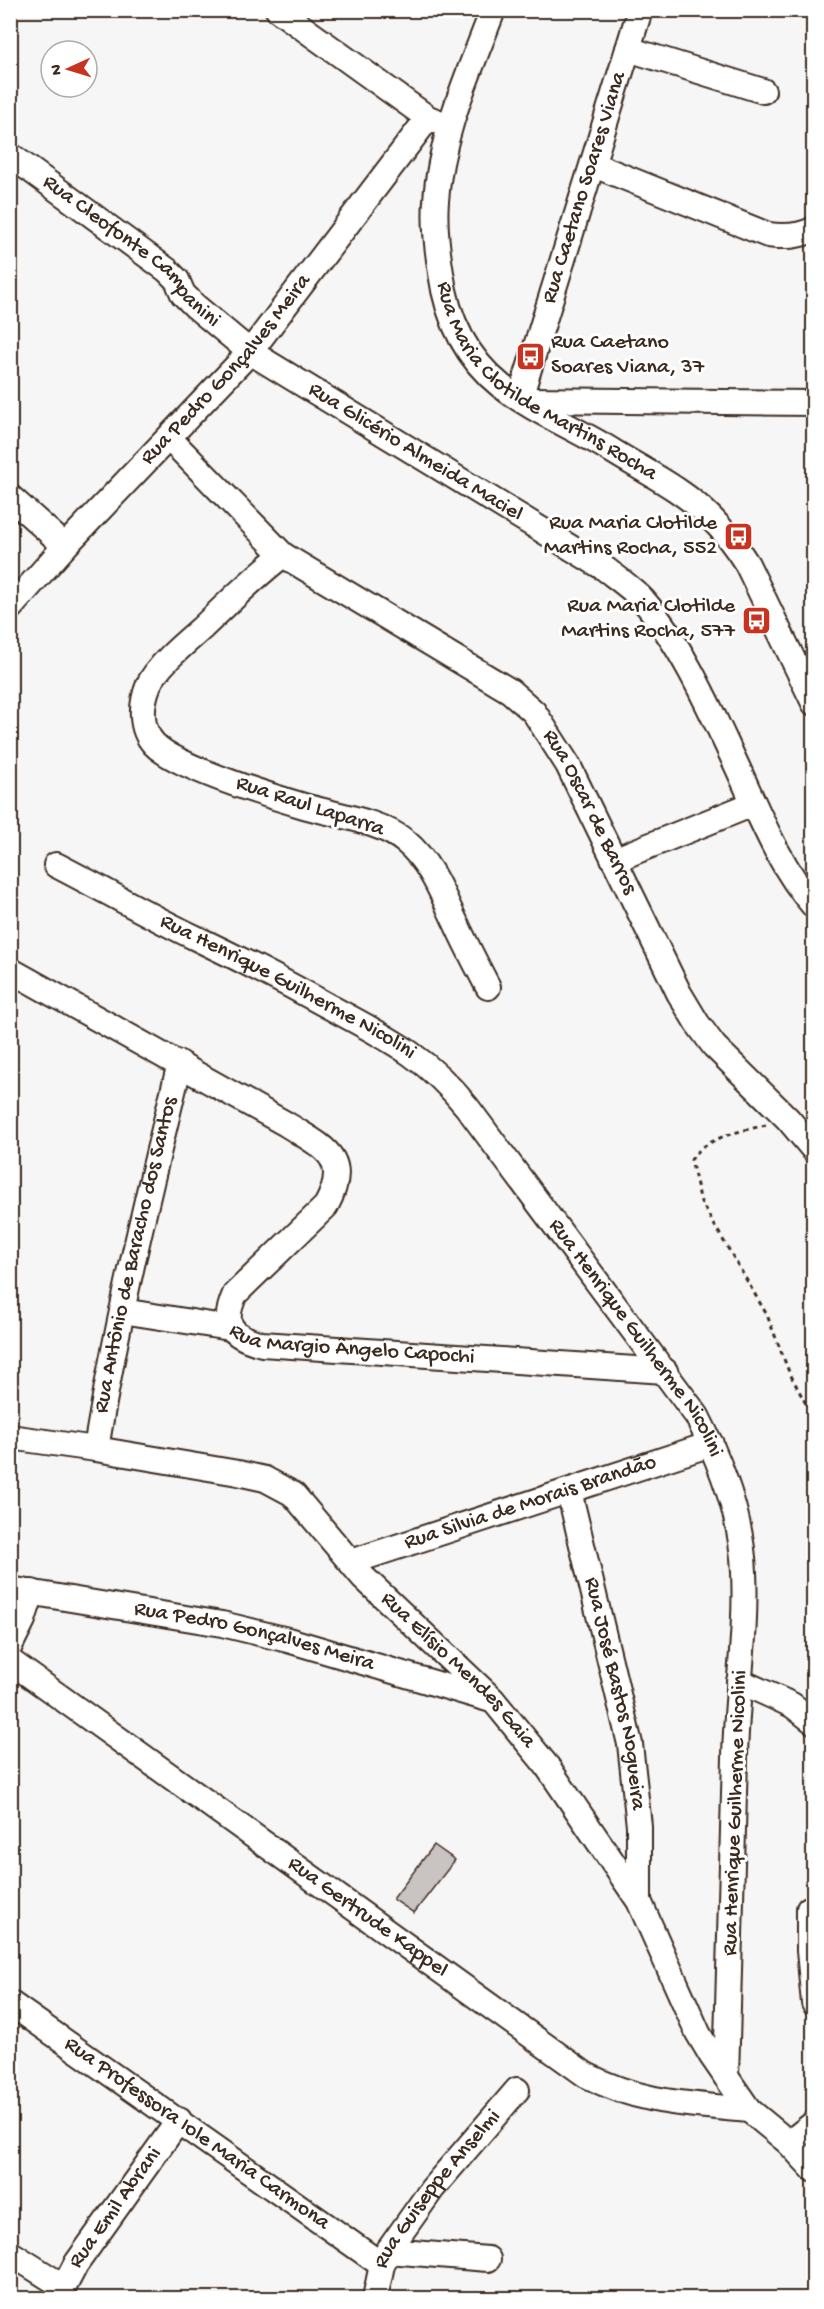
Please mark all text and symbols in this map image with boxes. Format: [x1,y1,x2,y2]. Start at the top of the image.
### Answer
north arrow [39,39,99,99]
text: N [48,63,67,76]
street label: Rua Caetano Soares Viana [537,68,633,307]
street label: Rua Cleofonte Campanini [37,170,225,334]
street label: Rua Pedro Gonçalves Meira [136,269,318,471]
street label: Rua Maria Clotilde Martins Rocha [430,280,662,488]
place label: Rua Caetano Soares Viana, 37 [551,330,705,381]
bus stop icon: Rua Caetano Soares Viana, 37 [514,340,546,372]
street label: Rua Glicério Almeida Maciel [303,377,527,528]
place label: Rua Maria Clotilde Martins Rocha, 552 [544,511,718,562]
bus stop icon: Rua Maria Clotilde Martins Rocha, 552 [722,521,754,553]
place label: Rua Maria Clotilde Martins Rocha, 577 [561,594,736,645]
bus stop icon: Rua Maria Clotilde Martins Rocha, 577 [740,604,772,636]
street label: Rua Oscar de Barros [536,725,642,899]
street label: Rua Raul Laparra [233,771,388,843]
street label: Rua Henrique Guilherme Nicolini [155,909,421,1066]
street label: Rua Antônio de Baracho dos Santos [89,1094,184,1415]
street label: Rua Henrique Guilherme Nicolini [542,1214,728,1461]
street label: Rua Margio Ângelo Capochi [223,1319,475,1371]
street label: Rua Silvia de Morais Brandão [401,1450,660,1557]
street label: Rua José Bastos Nogueira [577,1575,650,1812]
street label: Rua Elísio Mendes Gaia [375,1587,541,1755]
street label: Rua Pedro Gonçalves Meira [132,1597,378,1678]
street label: Rua Henrique Guilherme Nicolini [718,1670,754,1956]
street label: Rua Gertrude Kappel [282,1851,453,1984]
street label: Rua Professora Iole Maria Carmona [59,2032,335,2237]
street label: Rua Guiseppe Anselmi [369,2105,507,2273]
street label: Rua Emil Abrani [64,2142,168,2274]

